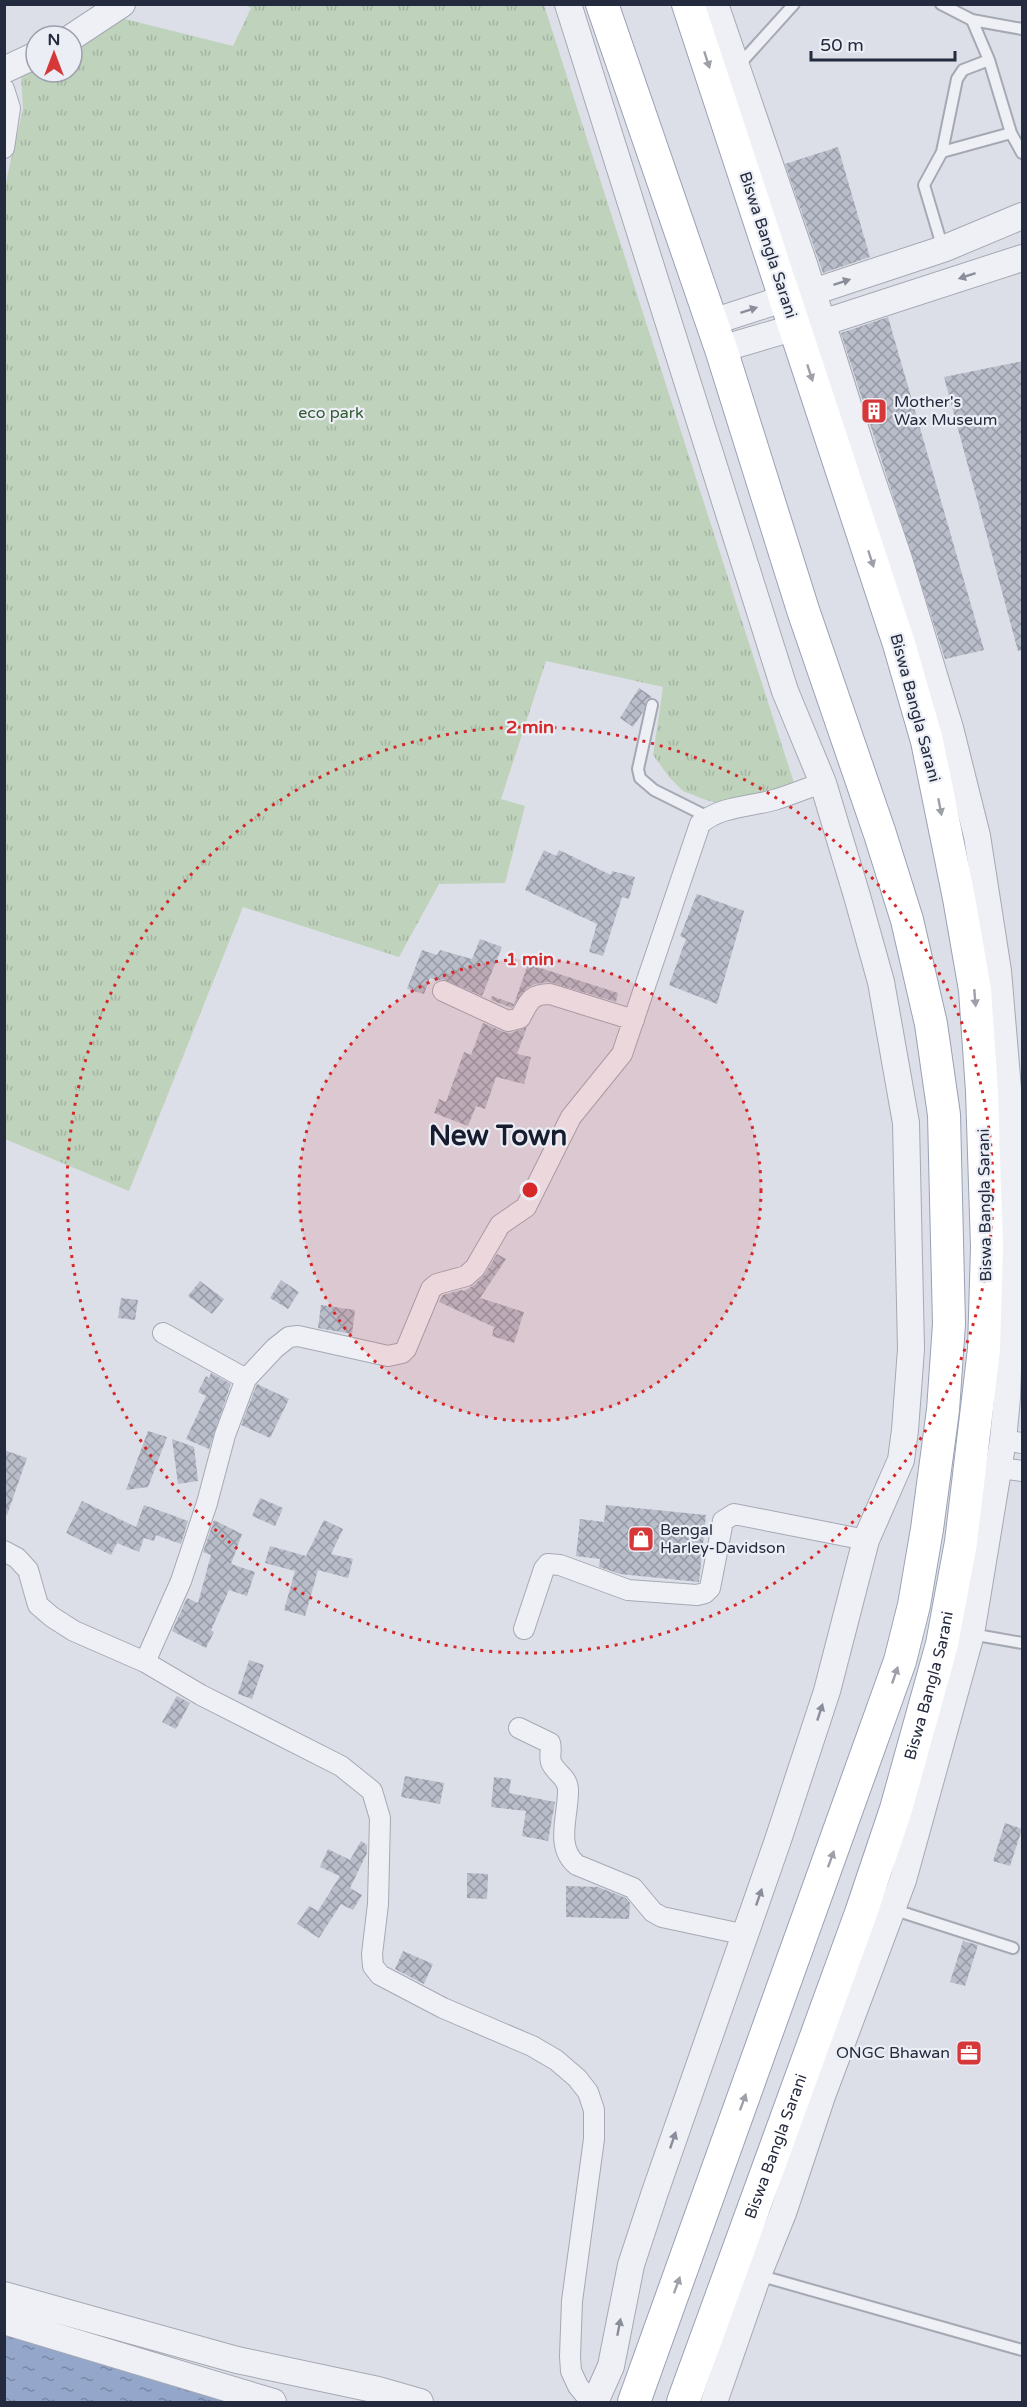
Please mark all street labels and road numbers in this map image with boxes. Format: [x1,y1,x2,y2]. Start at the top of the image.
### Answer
street label: Biswa Bangla Sarani [735,169,801,321]
street label: Biswa Bangla Sarani [886,631,944,785]
street label: Biswa Bangla Sarani [974,1128,996,1282]
street label: Biswa Bangla Sarani [900,1610,958,1762]
street label: Biswa Bangla Sarani [740,2071,812,2222]

